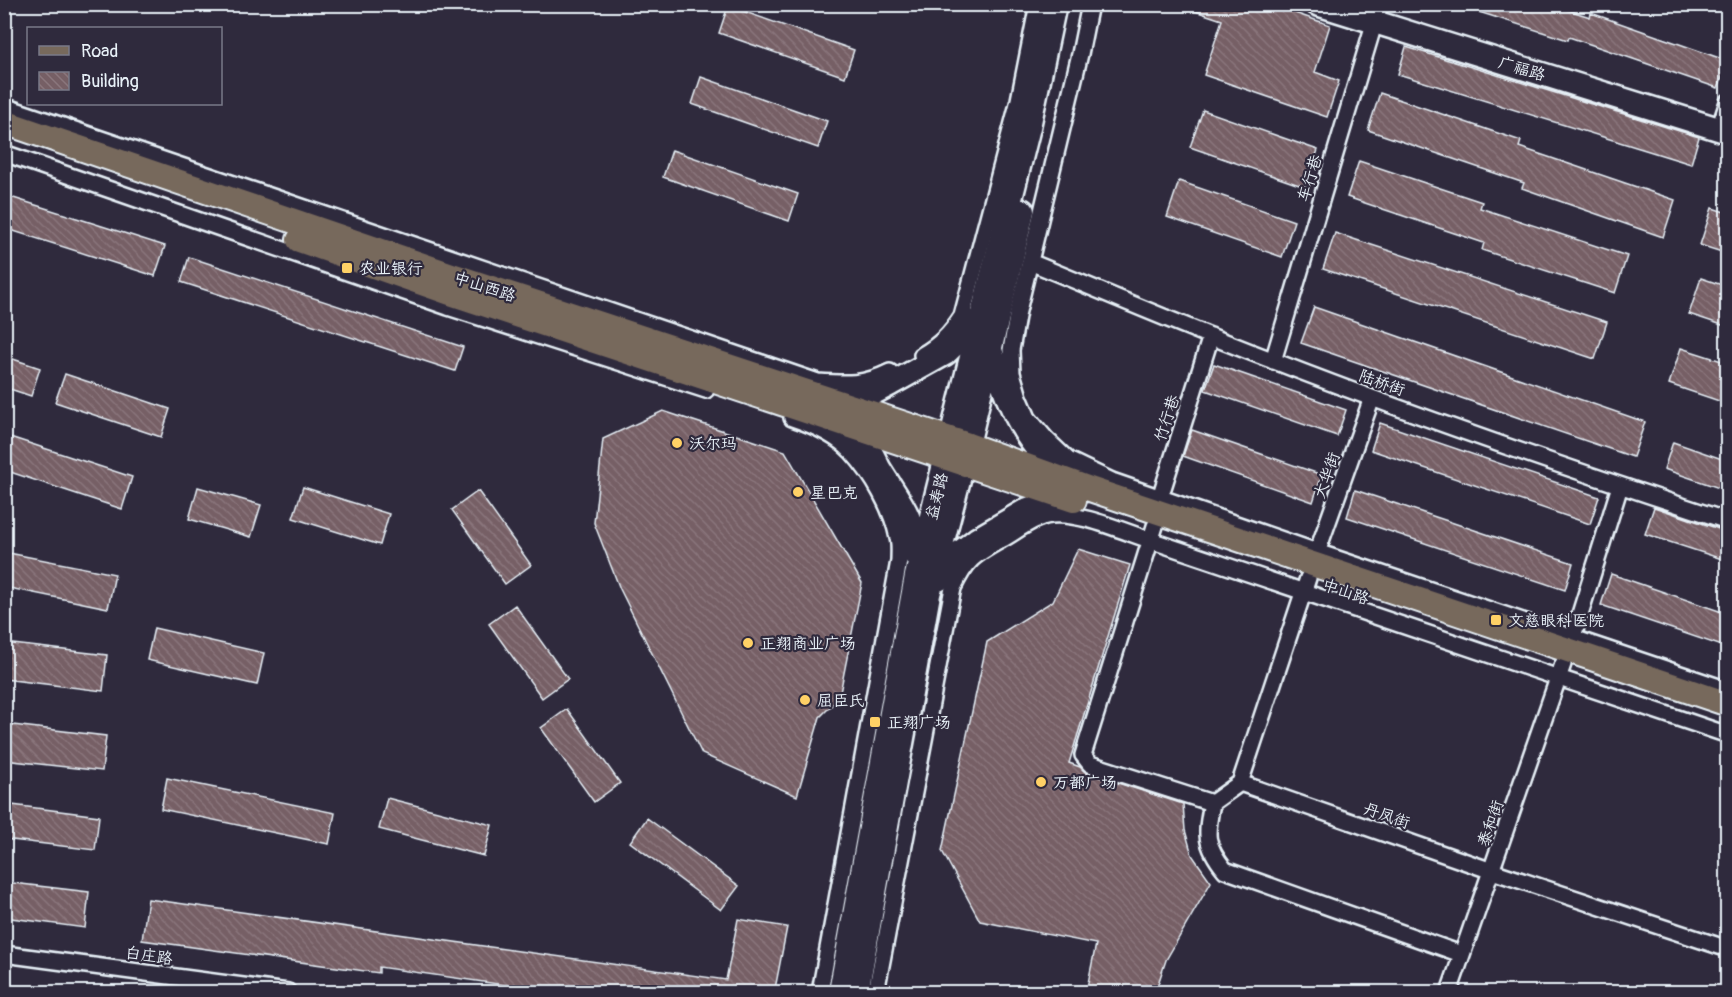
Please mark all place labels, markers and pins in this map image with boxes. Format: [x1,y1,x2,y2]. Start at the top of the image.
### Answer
place label: 农业银行 [359,259,423,279]
marker: 农业银行 [340,261,354,275]
place label: 沃尔玛 [689,434,737,454]
marker: 沃尔玛 [670,436,684,450]
place label: 星巴克 [810,483,858,503]
marker: 星巴克 [791,485,805,499]
place label: 文慈眼科医院 [1508,611,1604,631]
marker: 文慈眼科医院 [1489,613,1503,627]
place label: 正翔商业广场 [760,634,856,654]
marker: 正翔商业广场 [741,636,755,650]
place label: 屈臣氏 [817,691,865,711]
marker: 屈臣氏 [798,693,812,707]
place label: 正翔广场 [887,713,951,733]
marker: 正翔广场 [868,715,882,729]
place label: 万都广场 [1053,773,1117,793]
marker: 万都广场 [1034,775,1048,789]

